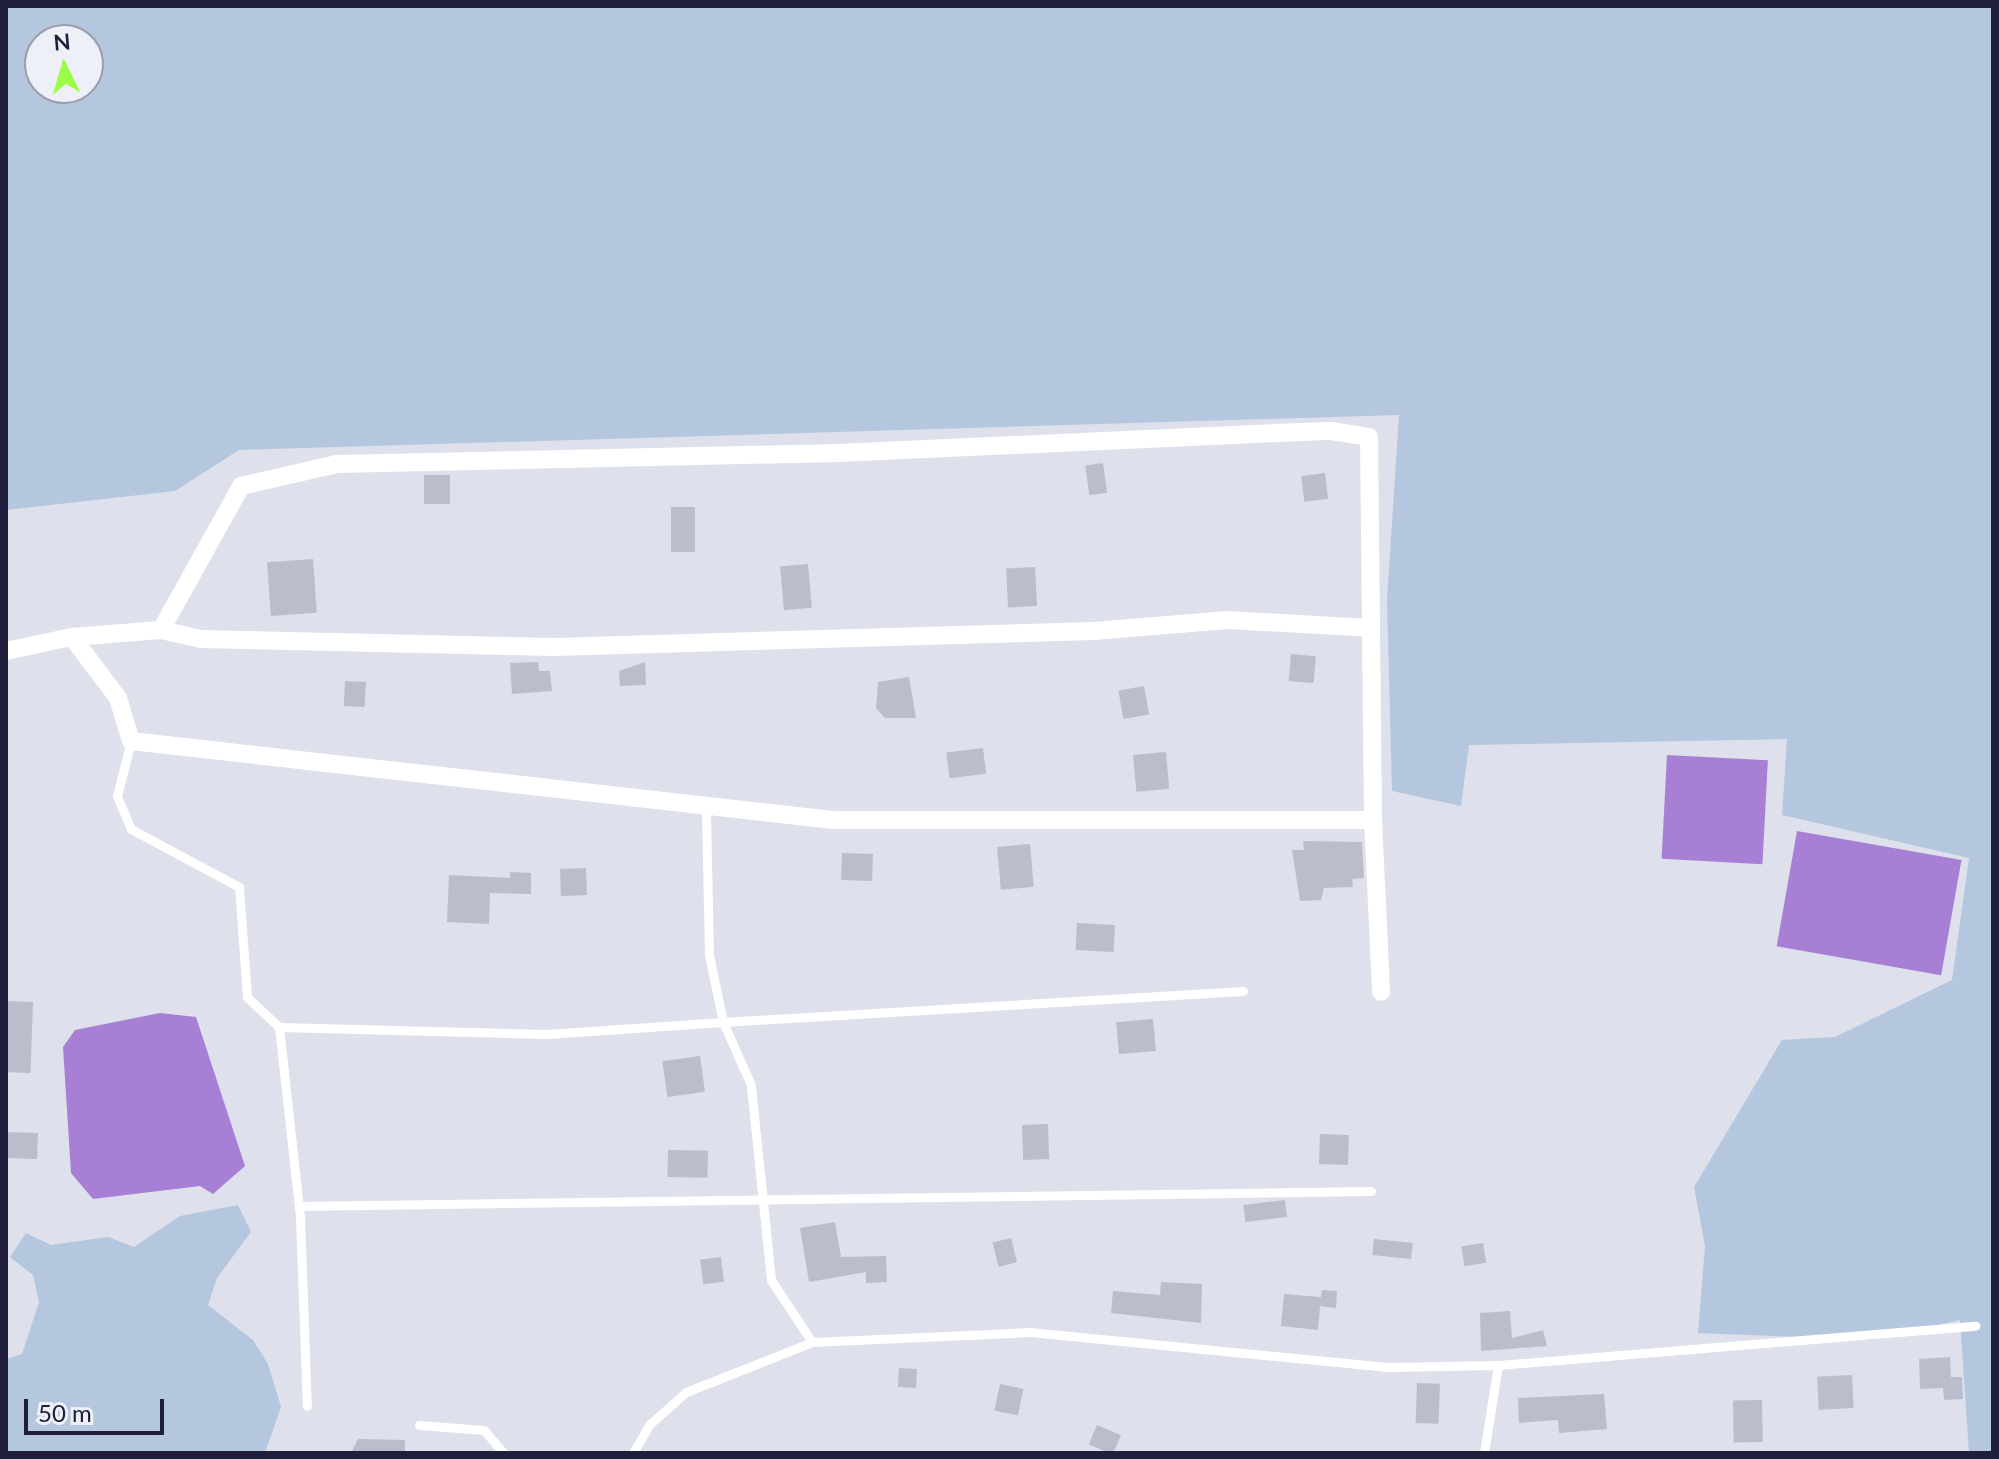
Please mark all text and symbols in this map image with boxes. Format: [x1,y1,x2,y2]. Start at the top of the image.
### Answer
north arrow [24,24,104,104]
text: N [52,27,72,56]
scale bar [28,1383,168,1433]
text: 50 m [38,1398,92,1427]

